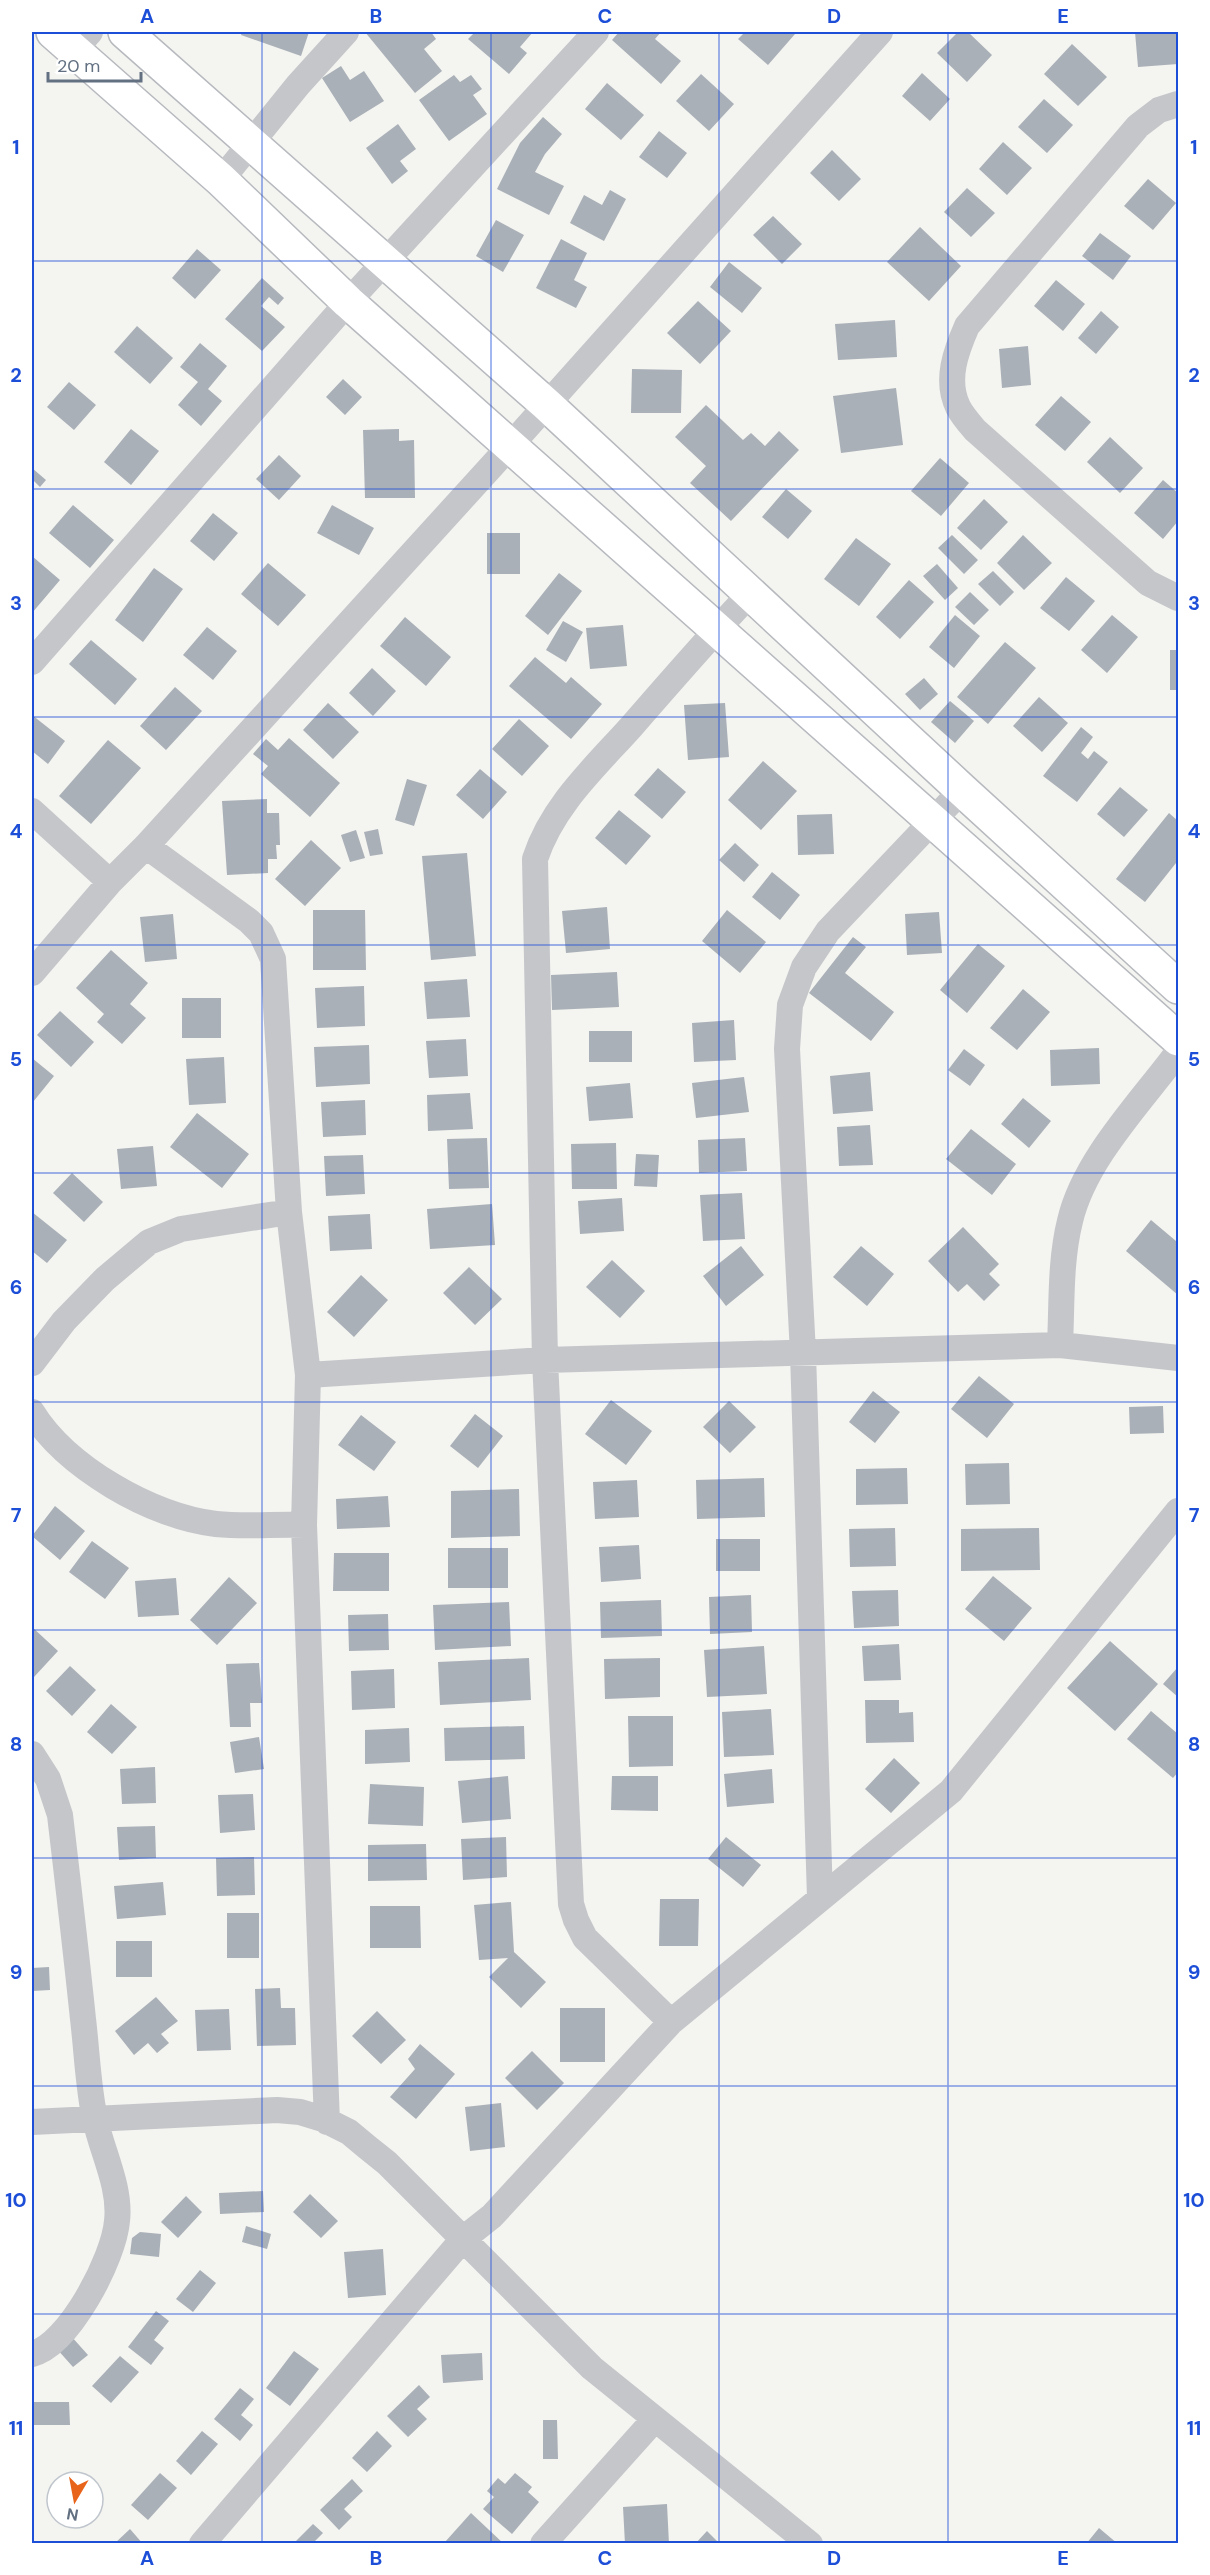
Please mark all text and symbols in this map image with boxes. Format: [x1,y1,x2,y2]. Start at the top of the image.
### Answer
text: A [140,3,154,29]
text: B [370,3,382,29]
text: C [598,3,612,29]
text: D [827,3,841,29]
text: E [1057,3,1069,29]
scale bar [48,45,141,83]
text: 20 m [57,54,100,78]
text: 1 [12,134,20,160]
text: 1 [1190,134,1198,160]
text: 2 [10,362,22,388]
text: 2 [1188,362,1200,388]
text: 3 [10,590,22,616]
text: 3 [1188,590,1200,616]
text: 4 [10,818,23,844]
text: 4 [1188,818,1201,844]
text: 5 [10,1046,22,1072]
text: 5 [1188,1046,1200,1072]
text: 6 [10,1274,22,1300]
text: 6 [1188,1274,1200,1300]
text: 7 [11,1502,22,1528]
text: 7 [1189,1502,1200,1528]
text: 8 [10,1731,22,1757]
text: 8 [1188,1731,1200,1757]
text: 9 [10,1959,22,1985]
text: 9 [1188,1959,1200,1985]
text: 10 [5,2187,27,2213]
text: 10 [1183,2187,1205,2213]
text: 11 [9,2415,23,2441]
text: 11 [1187,2415,1201,2441]
north arrow [45,2470,105,2530]
text: N [65,2503,80,2526]
text: A [140,2545,154,2571]
text: B [370,2545,382,2571]
text: C [598,2545,612,2571]
text: D [827,2545,841,2571]
text: E [1057,2545,1069,2571]

